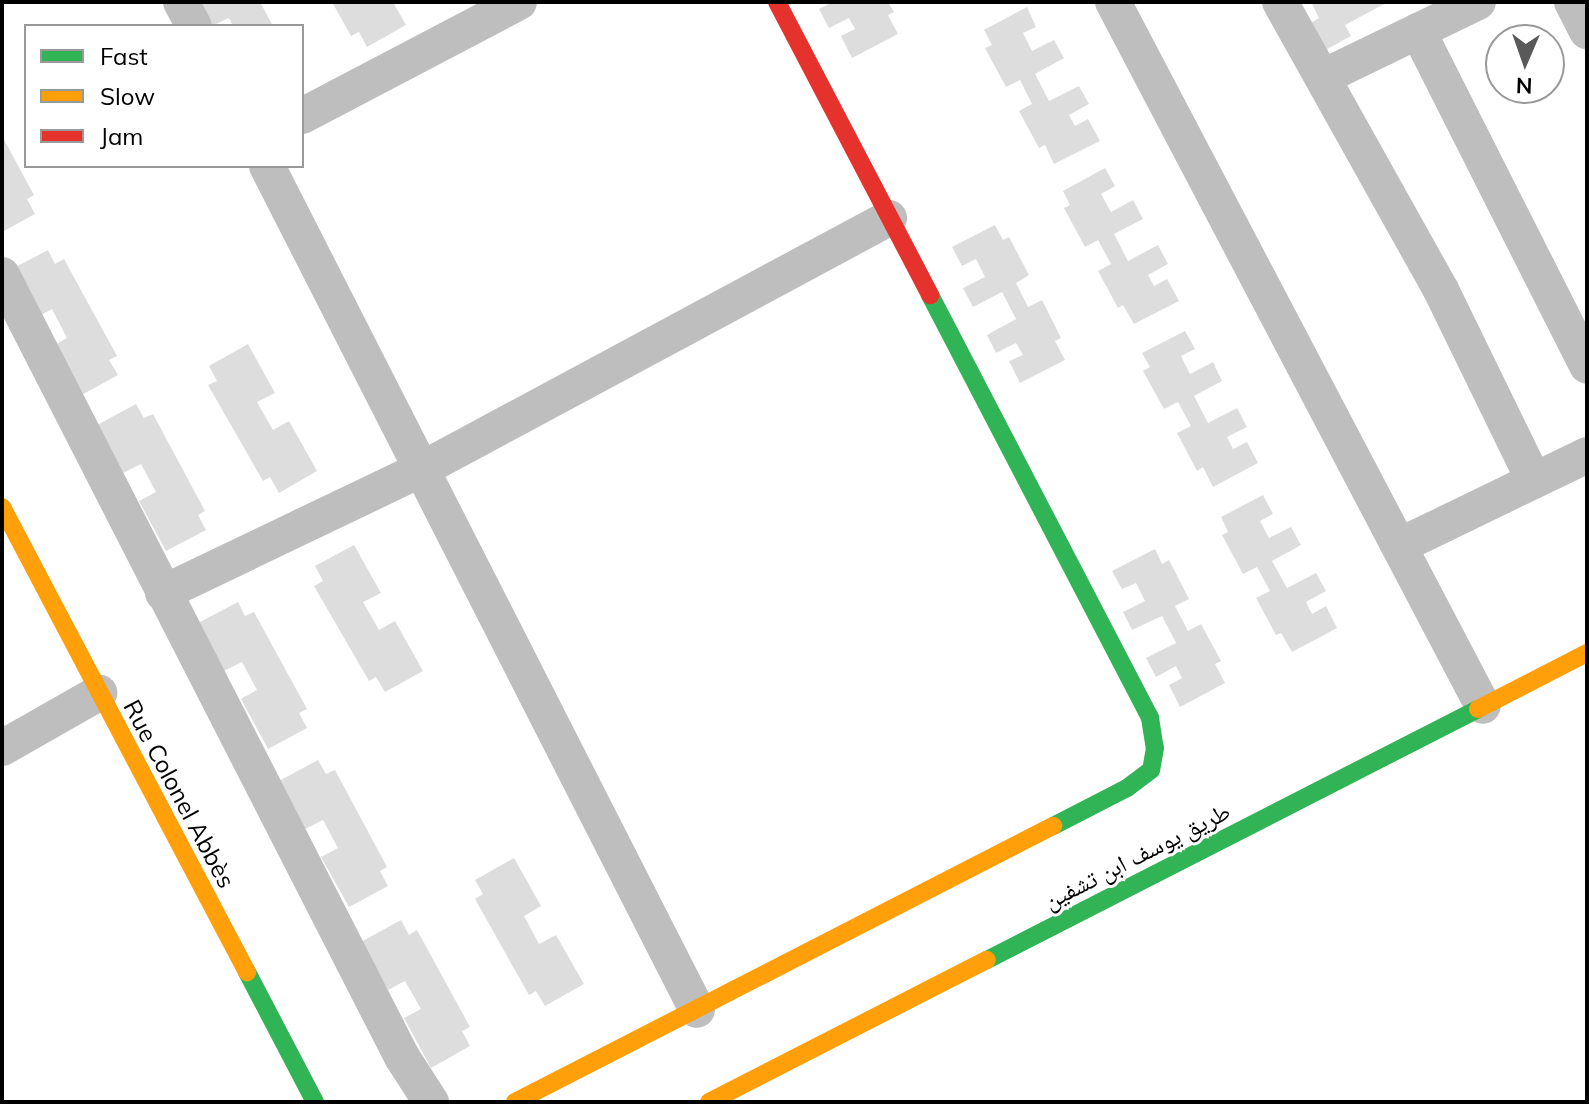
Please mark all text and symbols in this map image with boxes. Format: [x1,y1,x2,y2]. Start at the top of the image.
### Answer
legend [24,24,304,168]
north arrow [1485,24,1565,104]
text: Fast [100,41,148,71]
text: N [1515,72,1533,100]
text: Slow [100,81,155,111]
text: Jam [100,121,143,151]
street label: Rue Colonel Abbès [117,695,241,893]
street label: طريق يوسف ابن تشفين [1039,797,1235,915]

